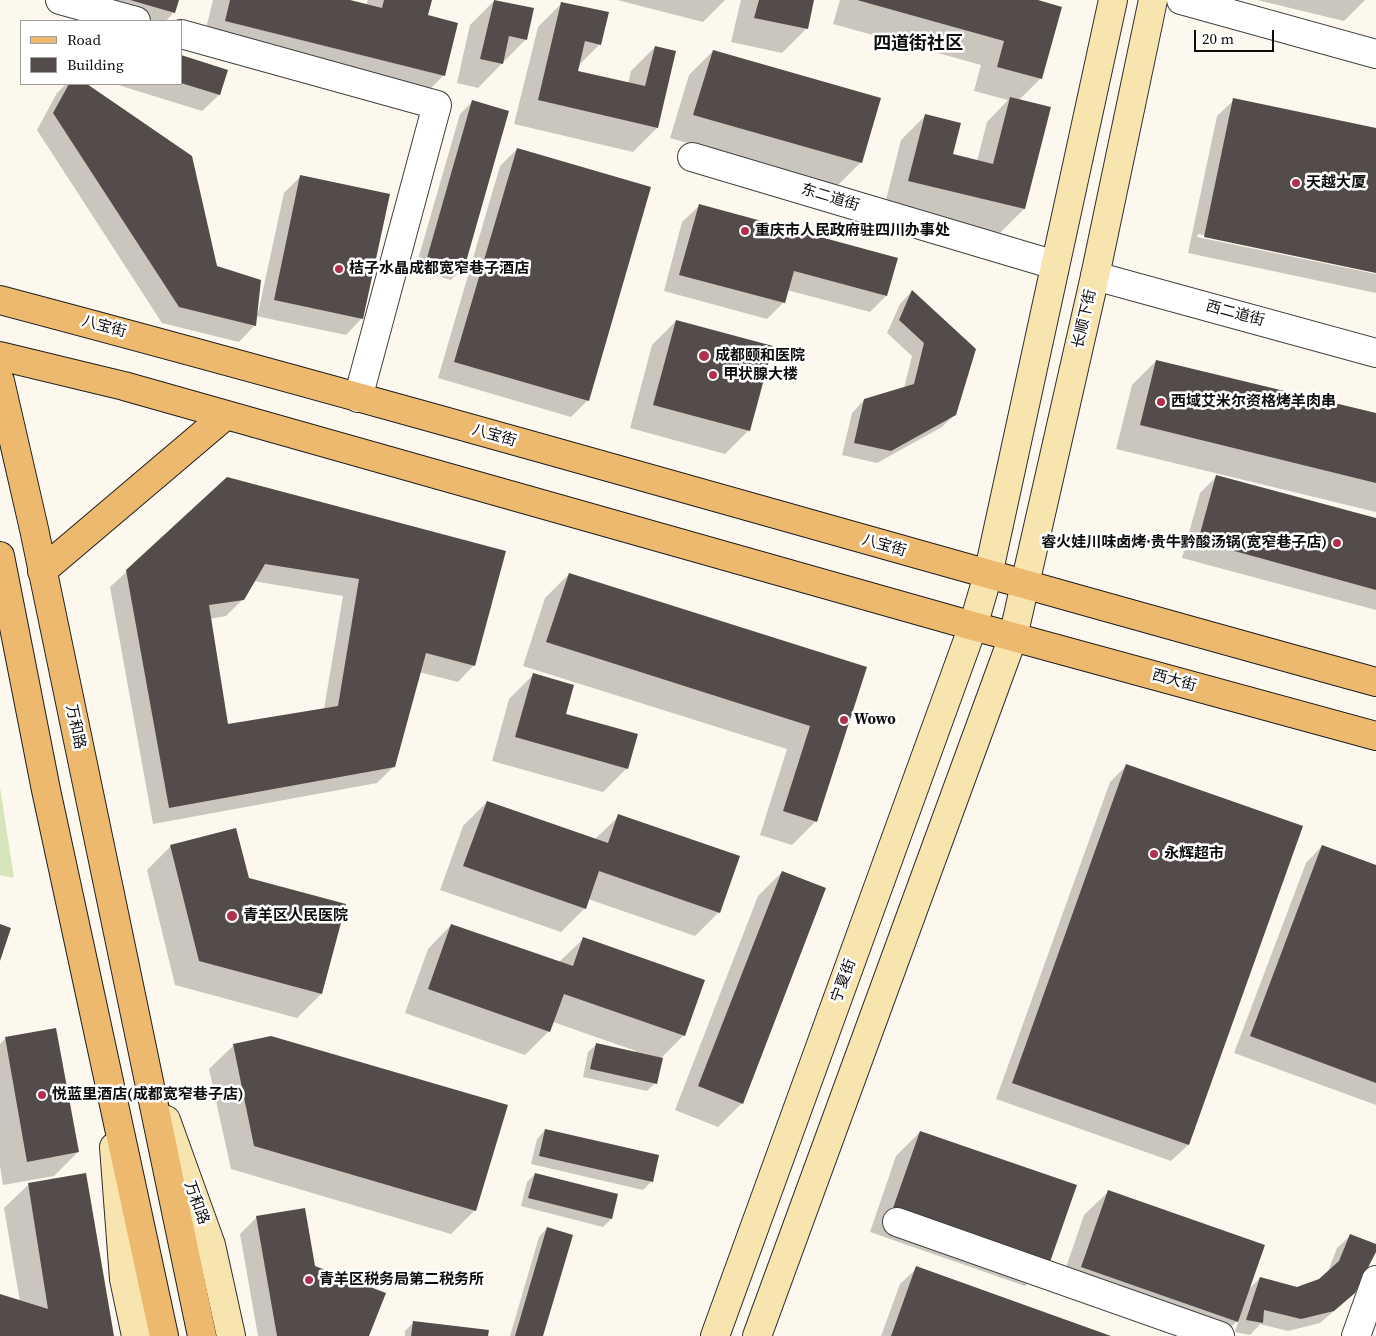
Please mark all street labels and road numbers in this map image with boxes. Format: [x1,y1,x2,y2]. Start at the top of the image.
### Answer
street label: 东二道街 [799,181,861,215]
street label: 长顺下街 [1069,288,1101,350]
street label: 西二道街 [1204,298,1266,330]
street label: 八宝街 [80,312,128,342]
street label: 八宝街 [470,421,518,451]
street label: 八宝街 [860,531,908,561]
street label: 西大街 [1150,666,1198,696]
street label: 万和路 [62,703,88,751]
street label: 宁夏街 [828,957,860,1005]
street label: 万和路 [180,1179,212,1227]

